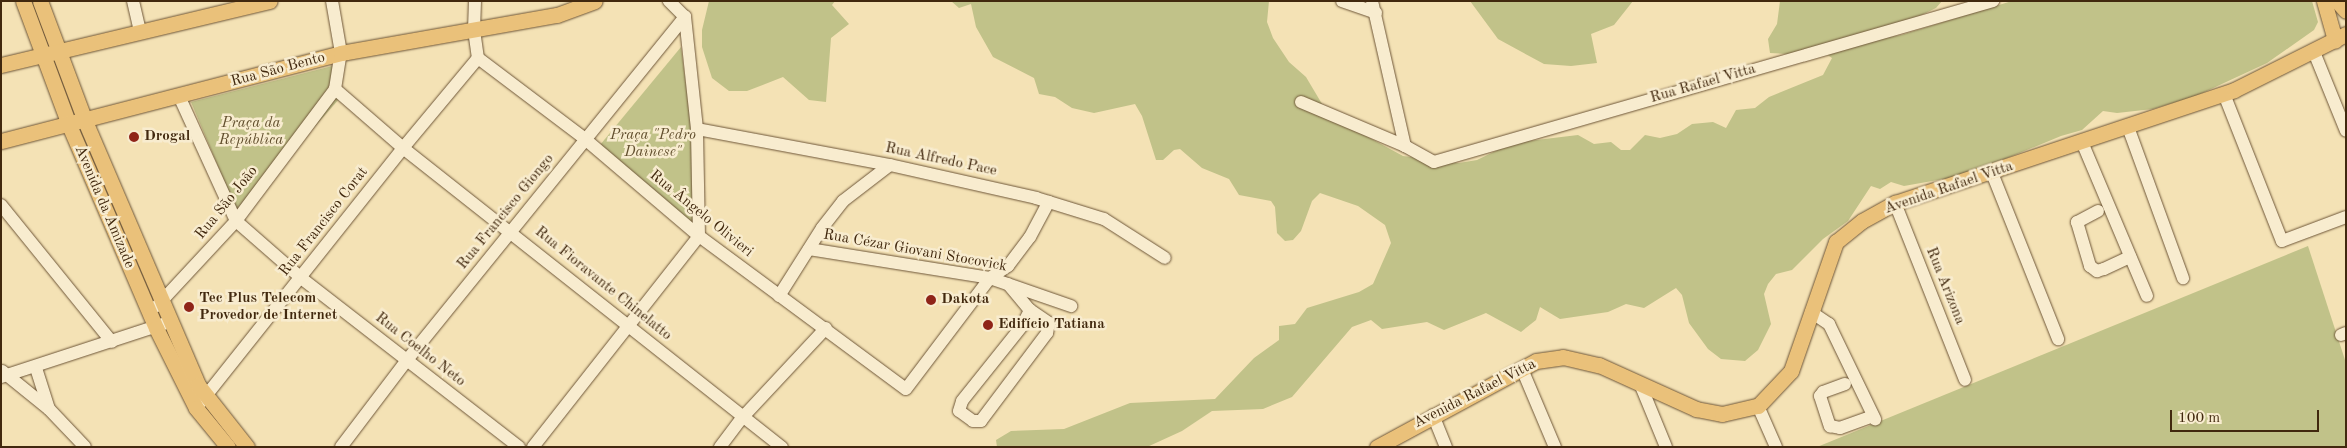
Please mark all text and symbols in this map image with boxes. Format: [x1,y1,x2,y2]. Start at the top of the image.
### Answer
street label: Rua São Bento [229,49,327,91]
street label: Rua Rafael Vitta [1648,60,1758,108]
park label: Praça da República [219,114,283,149]
park label: Praça "Pedro Dainese" [610,126,696,161]
place label: Drogal [144,128,190,146]
marker: Drogal [128,131,140,143]
street label: Rua Alfredo Pace [884,139,998,181]
street label: Avenida da Amizade [70,143,138,271]
street label: Rua Francisco Giongo [454,151,558,273]
street label: Avenida Rafael Vitta [1882,158,2016,218]
street label: Rua São João [192,163,262,243]
street label: Rua Francisco Corat [276,164,372,280]
street label: Rua Ângelo Olivieri [645,167,757,261]
street label: Rua Fioravante Chinelatto [531,223,675,345]
street label: Rua Cézar Giovani Stocovick [822,226,1008,276]
street label: Rua Arizona [1921,245,1969,327]
place label: Tec Plus Telecom Provedor de Internet [199,289,337,324]
place label: Dakota [941,291,989,309]
marker: Dakota [925,294,937,306]
marker: Tec Plus Telecom Provedor de Internet [183,301,195,313]
street label: Rua Coelho Neto [371,309,469,391]
place label: Edifício Tatiana [998,316,1105,334]
marker: Edifício Tatiana [982,319,994,331]
street label: Avenida Rafael Vitta [1411,355,1539,433]
scale bar [2172,400,2321,432]
text: 100 m [2178,411,2220,426]

